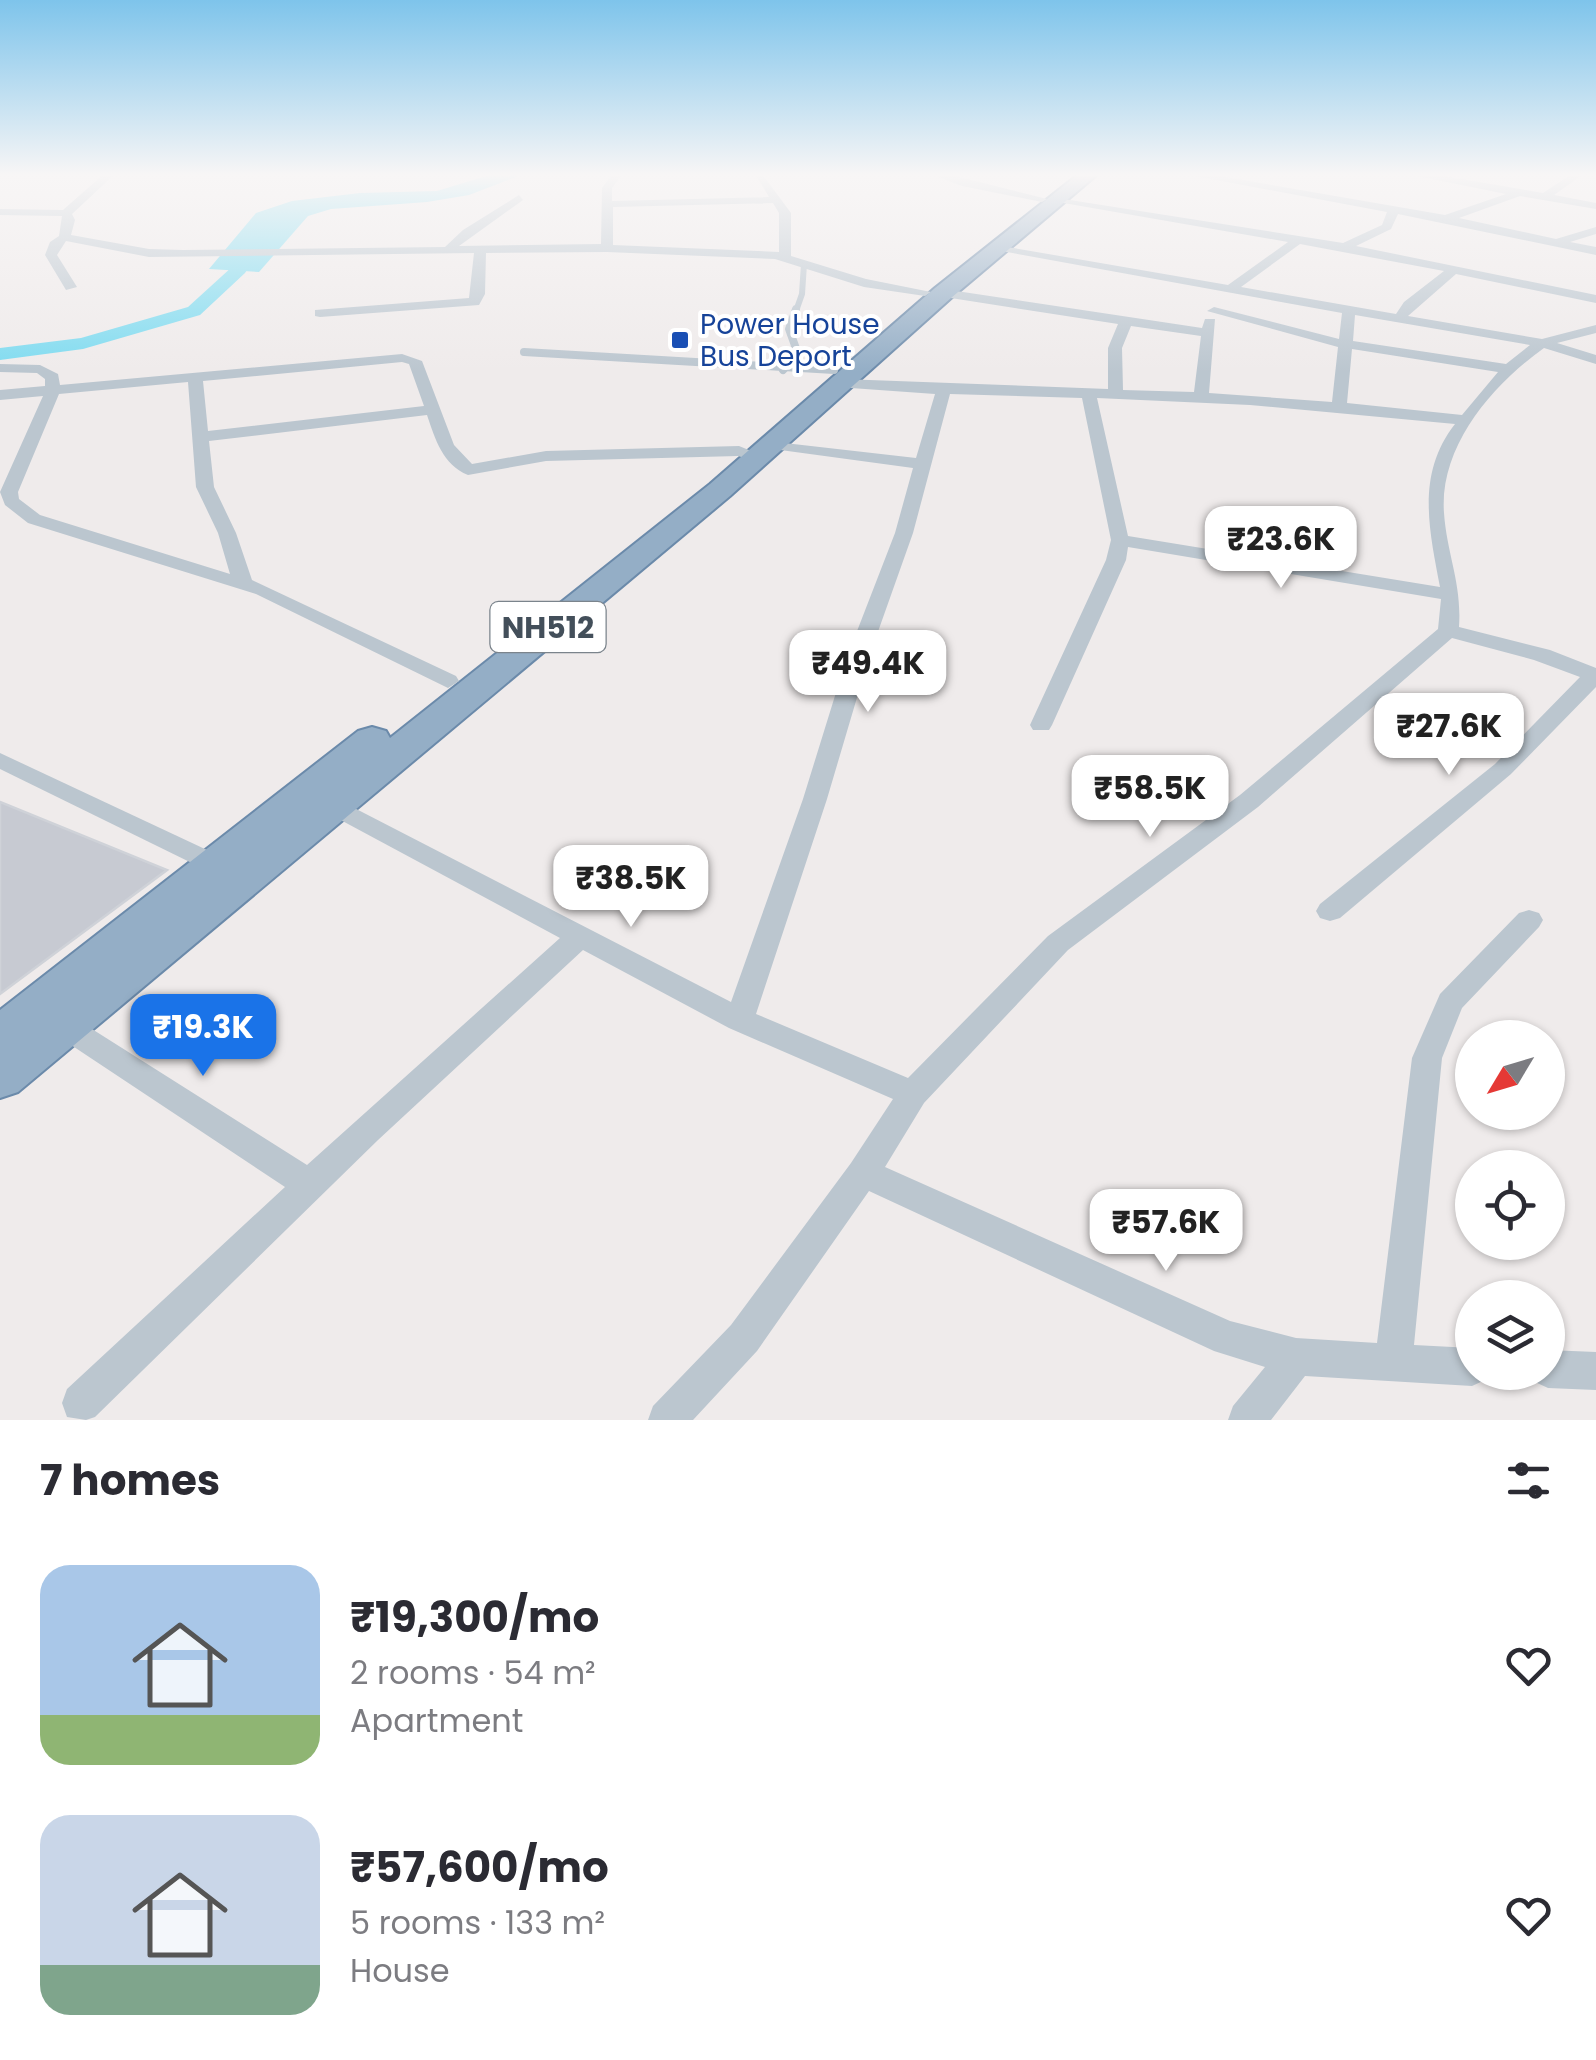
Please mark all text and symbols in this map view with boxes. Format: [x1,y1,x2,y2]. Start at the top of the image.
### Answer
place label: Power House Bus Deport [700,305,880,376]
marker: Power House Bus Deport [669,329,691,351]
pin: ₹23.6K [1200,506,1362,591]
text: ₹23.6K [1227,516,1335,561]
road number: NH512 [490,602,606,652]
pin: ₹49.4K [787,630,949,715]
text: ₹49.4K [811,640,925,685]
pin: ₹27.6K [1368,693,1530,778]
text: ₹27.6K [1396,703,1502,748]
pin: ₹58.5K [1069,755,1231,840]
text: ₹58.5K [1094,765,1206,810]
pin: ₹38.5K [550,845,712,930]
text: ₹38.5K [575,855,687,900]
pin: ₹19.3K [122,994,284,1079]
text: ₹19.3K [152,1004,254,1049]
north arrow [1455,1020,1565,1130]
map controls [1455,1020,1565,1390]
button: locate [1455,1150,1565,1260]
pin: ₹57.6K [1085,1189,1247,1274]
text: ₹57.6K [1112,1199,1220,1244]
button: layers [1455,1280,1565,1390]
text: 7 homes [40,1451,220,1510]
icon: filters [1501,1453,1556,1508]
text: ₹19,300/mo [350,1588,599,1647]
icon: home [120,1605,240,1725]
icon: heart [1501,1638,1556,1693]
text: 2 rooms · 54 m² [350,1650,596,1695]
text: Apartment [350,1698,523,1743]
text: ₹57,600/mo [350,1838,609,1897]
icon: home [120,1855,240,1975]
icon: heart [1501,1888,1556,1943]
text: 5 rooms · 133 m² [350,1900,605,1945]
text: House [350,1948,450,1993]

